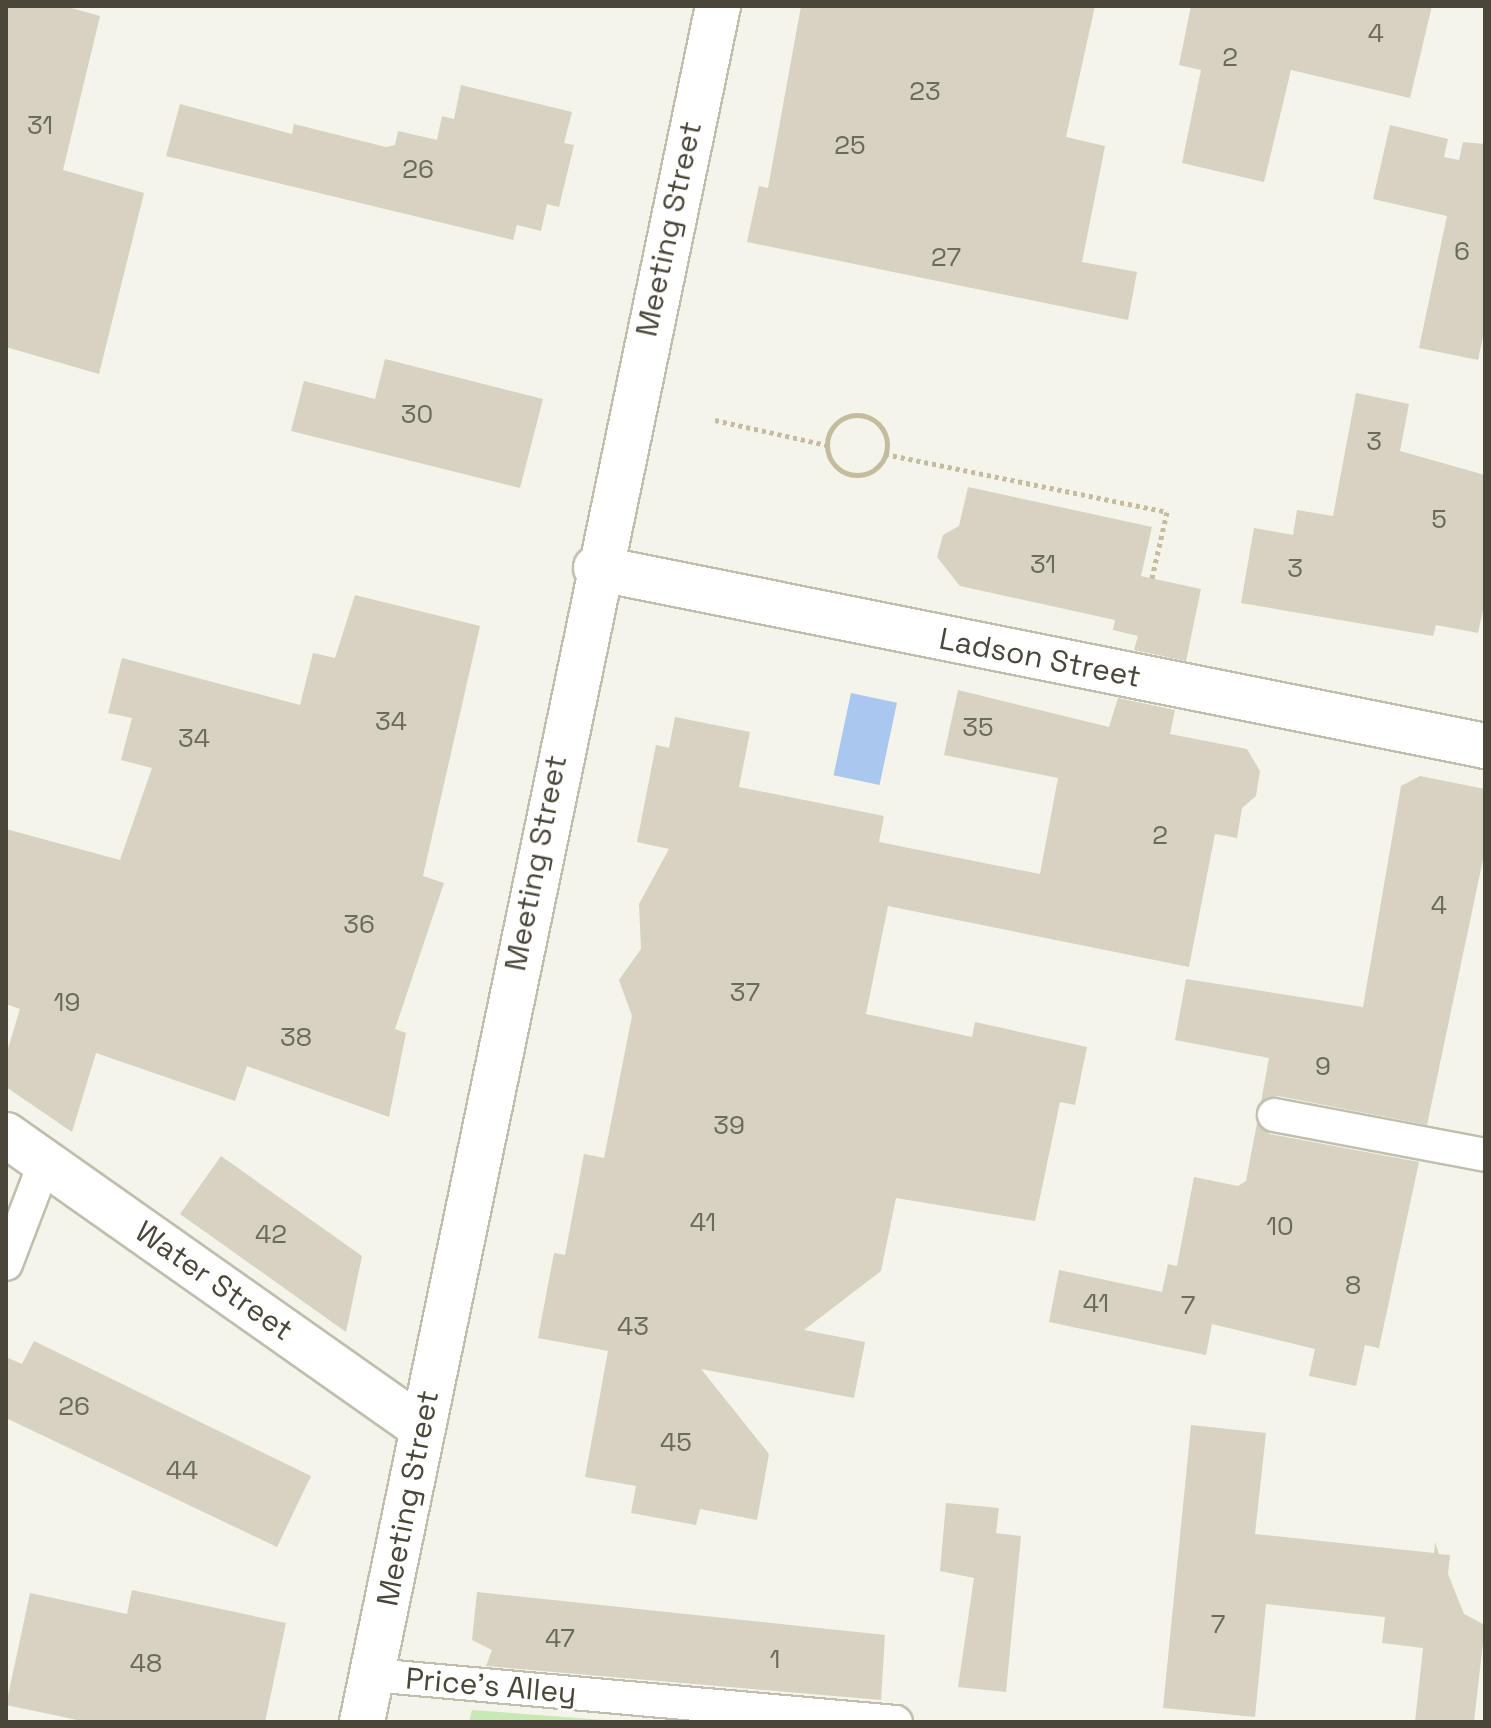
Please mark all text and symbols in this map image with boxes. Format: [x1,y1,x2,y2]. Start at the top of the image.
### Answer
house number: 4 [1368,18,1384,50]
house number: 2 [1222,42,1238,74]
house number: 23 [909,76,941,108]
house number: 31 [27,110,53,142]
street label: Meeting Street [629,118,709,340]
house number: 25 [834,130,866,162]
house number: 26 [402,154,434,186]
house number: 6 [1454,236,1470,268]
house number: 27 [931,242,961,274]
house number: 30 [401,399,433,431]
house number: 3 [1366,426,1382,458]
house number: 5 [1431,504,1447,536]
house number: 31 [1030,549,1056,581]
house number: 3 [1287,553,1303,585]
street label: Ladson Street [936,621,1144,695]
house number: 34 [375,706,407,738]
house number: 35 [962,712,994,744]
house number: 34 [178,723,210,755]
street label: Meeting Street [497,752,575,974]
house number: 2 [1152,820,1168,852]
house number: 4 [1431,890,1447,922]
house number: 36 [343,909,375,941]
house number: 37 [730,977,760,1009]
house number: 19 [54,987,80,1019]
house number: 38 [280,1022,312,1054]
house number: 9 [1315,1051,1331,1083]
house number: 39 [713,1110,745,1142]
house number: 41 [690,1207,716,1239]
house number: 10 [1266,1211,1294,1243]
street label: Water Street [128,1213,300,1349]
house number: 42 [255,1219,287,1251]
house number: 8 [1345,1270,1361,1302]
house number: 41 [1083,1288,1109,1320]
house number: 7 [1181,1290,1195,1322]
house number: 43 [617,1311,649,1343]
street label: Meeting Street [369,1387,447,1609]
house number: 26 [58,1391,90,1423]
house number: 45 [660,1427,692,1459]
house number: 44 [166,1455,198,1487]
house number: 7 [1211,1609,1225,1641]
house number: 47 [545,1623,575,1655]
house number: 1 [770,1644,780,1676]
house number: 48 [130,1648,162,1680]
street label: Price's Alley [404,1661,578,1711]

